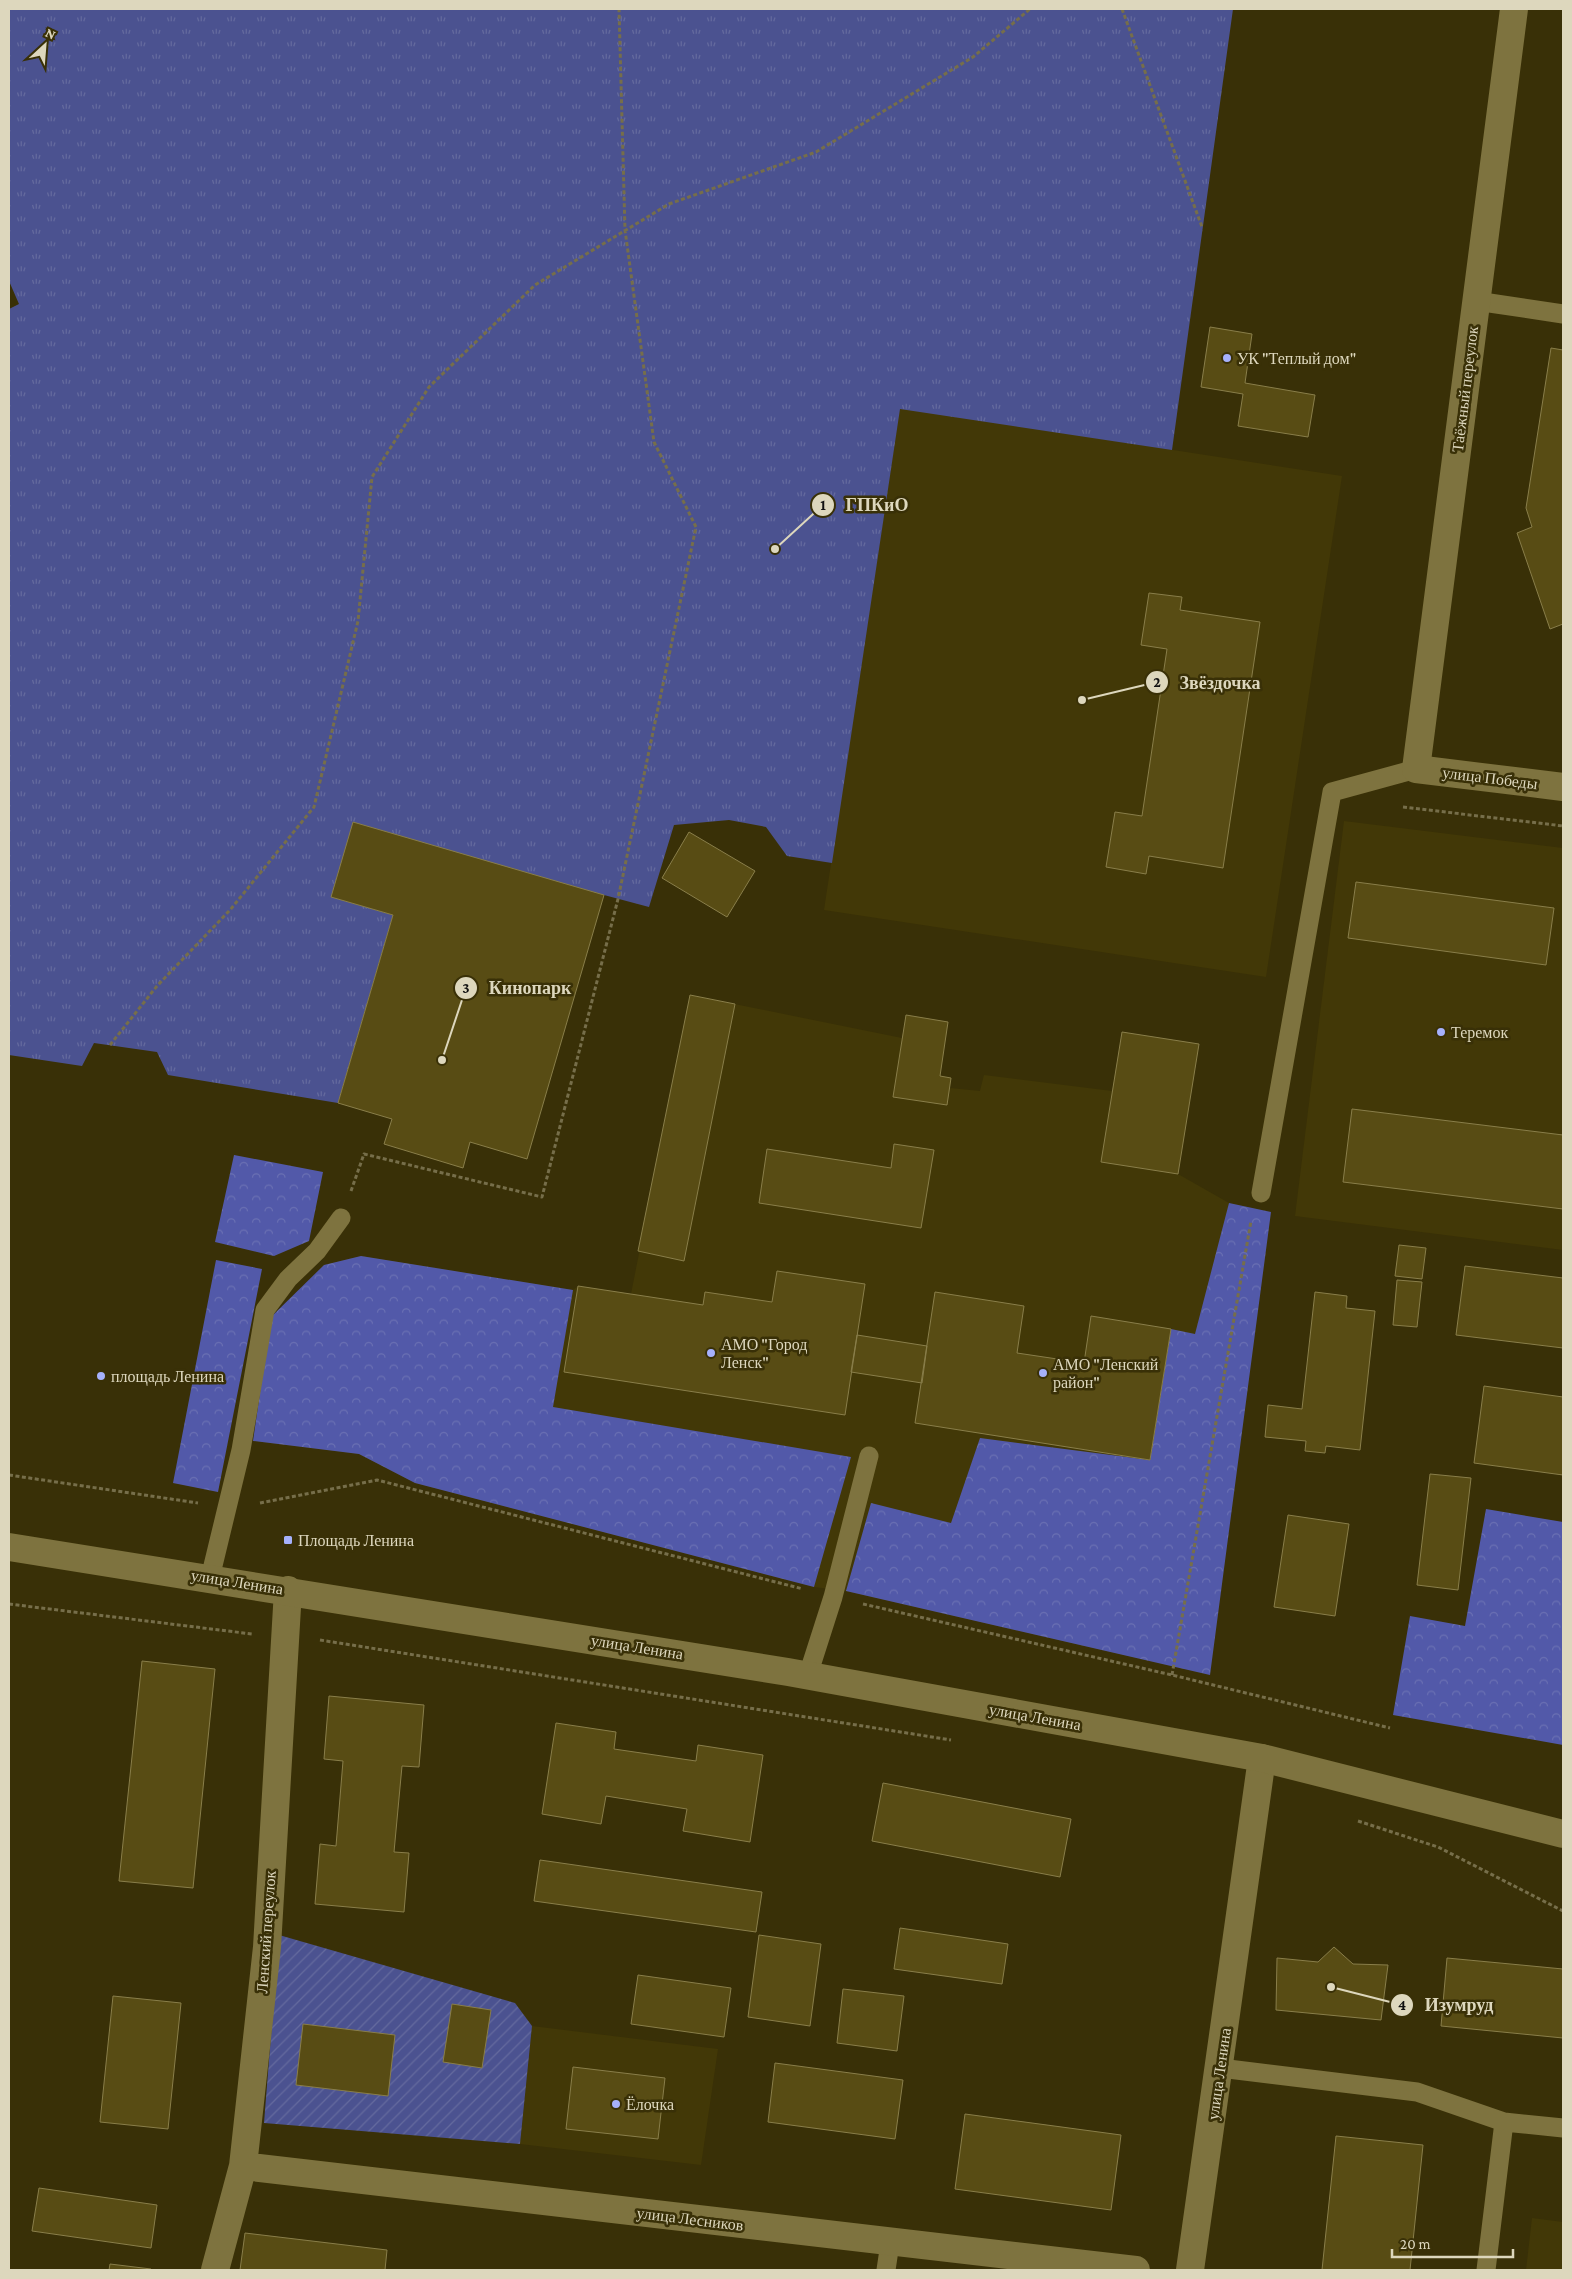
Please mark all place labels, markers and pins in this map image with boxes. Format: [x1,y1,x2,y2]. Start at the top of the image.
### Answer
place label: УК "Теплый дом" [1237,350,1356,368]
marker: УК "Теплый дом" [1221,352,1233,364]
callout: ГПКиО [811,489,918,522]
callout: Звёздочка [1144,666,1270,699]
callout: Кинопарк [453,971,581,1004]
place label: Теремок [1451,1024,1508,1042]
marker: Теремок [1435,1026,1447,1038]
place label: АМО "Город Ленск" [721,1336,807,1371]
marker: АМО "Город Ленск" [705,1347,717,1359]
place label: АМО "Ленский район" [1053,1356,1159,1392]
marker: АМО "Ленский район" [1037,1367,1049,1379]
place label: площадь Ленина [111,1368,224,1386]
marker: площадь Ленина [95,1370,107,1382]
place label: Площадь Ленина [298,1532,414,1550]
marker: Площадь Ленина [282,1534,294,1546]
callout: Изумруд [1390,1989,1503,2022]
place label: Ёлочка [626,2096,674,2113]
marker: Ёлочка [610,2098,622,2110]

